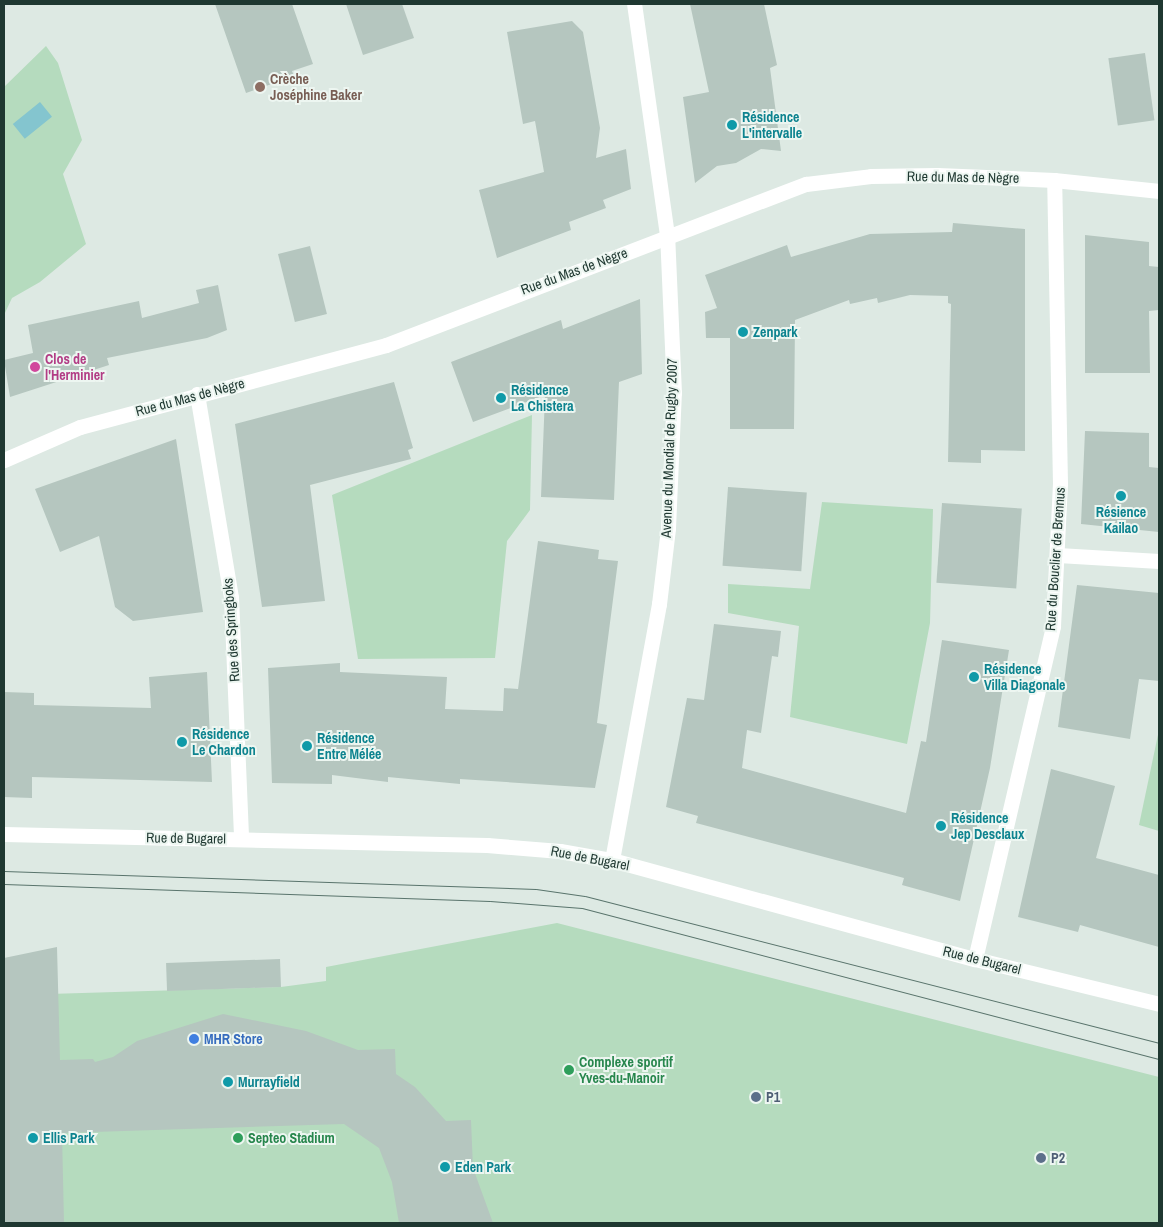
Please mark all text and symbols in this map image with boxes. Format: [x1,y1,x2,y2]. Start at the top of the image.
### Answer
place label: Crèche Joséphine Baker [270,71,362,104]
marker: Crèche Joséphine Baker [254,81,266,93]
place label: Résidence L'intervalle [742,109,802,142]
marker: Résidence L'intervalle [726,119,738,131]
street label: Rue du Mas de Nègre [907,168,1019,186]
street label: Rue du Mas de Nègre [518,244,630,298]
place label: Zenpark [753,324,798,340]
marker: Zenpark [737,326,749,338]
place label: Clos de l'Herminier [45,351,105,384]
street label: Avenue du Mondial de Rugby 2007 [657,358,681,538]
marker: Clos de l'Herminier [29,361,41,373]
street label: Rue du Mas de Nègre [134,374,246,420]
place label: Résidence La Chistera [511,382,574,414]
marker: Résidence La Chistera [495,392,507,404]
street label: Rue du Bouclier de Brennus [1042,486,1068,632]
marker: Résience Kailao [1115,490,1127,502]
place label: Résience Kailao [1096,504,1146,536]
street label: Rue des Springboks [219,578,243,682]
place label: Résidence Villa Diagonale [984,661,1065,694]
marker: Résidence Villa Diagonale [968,671,980,683]
place label: Résidence Le Chardon [192,726,256,759]
place label: Résidence Entre Mélée [317,730,381,762]
marker: Résidence Le Chardon [176,736,188,748]
marker: Résidence Entre Mélée [301,740,313,752]
place label: Résidence Jep Desclaux [951,810,1024,842]
marker: Résidence Jep Desclaux [935,820,947,832]
street label: Rue de Bugarel [146,829,226,847]
street label: Rue de Bugarel [549,842,631,874]
street label: Rue de Bugarel [941,942,1023,978]
place label: MHR Store [204,1031,263,1047]
marker: MHR Store [188,1033,200,1045]
place label: Complexe sportif Yves-du-Manoir [579,1054,673,1086]
marker: Complexe sportif Yves-du-Manoir [563,1064,575,1076]
place label: Murrayfield [238,1074,300,1090]
marker: Murrayfield [222,1076,234,1088]
place label: P1 [766,1089,780,1105]
marker: P1 [750,1091,762,1103]
place label: Ellis Park [43,1130,95,1146]
place label: Septeo Stadium [248,1130,335,1146]
marker: Ellis Park [27,1132,39,1144]
marker: Septeo Stadium [232,1132,244,1144]
place label: P2 [1051,1150,1065,1166]
marker: P2 [1035,1152,1047,1164]
place label: Eden Park [455,1159,511,1175]
marker: Eden Park [439,1161,451,1173]

